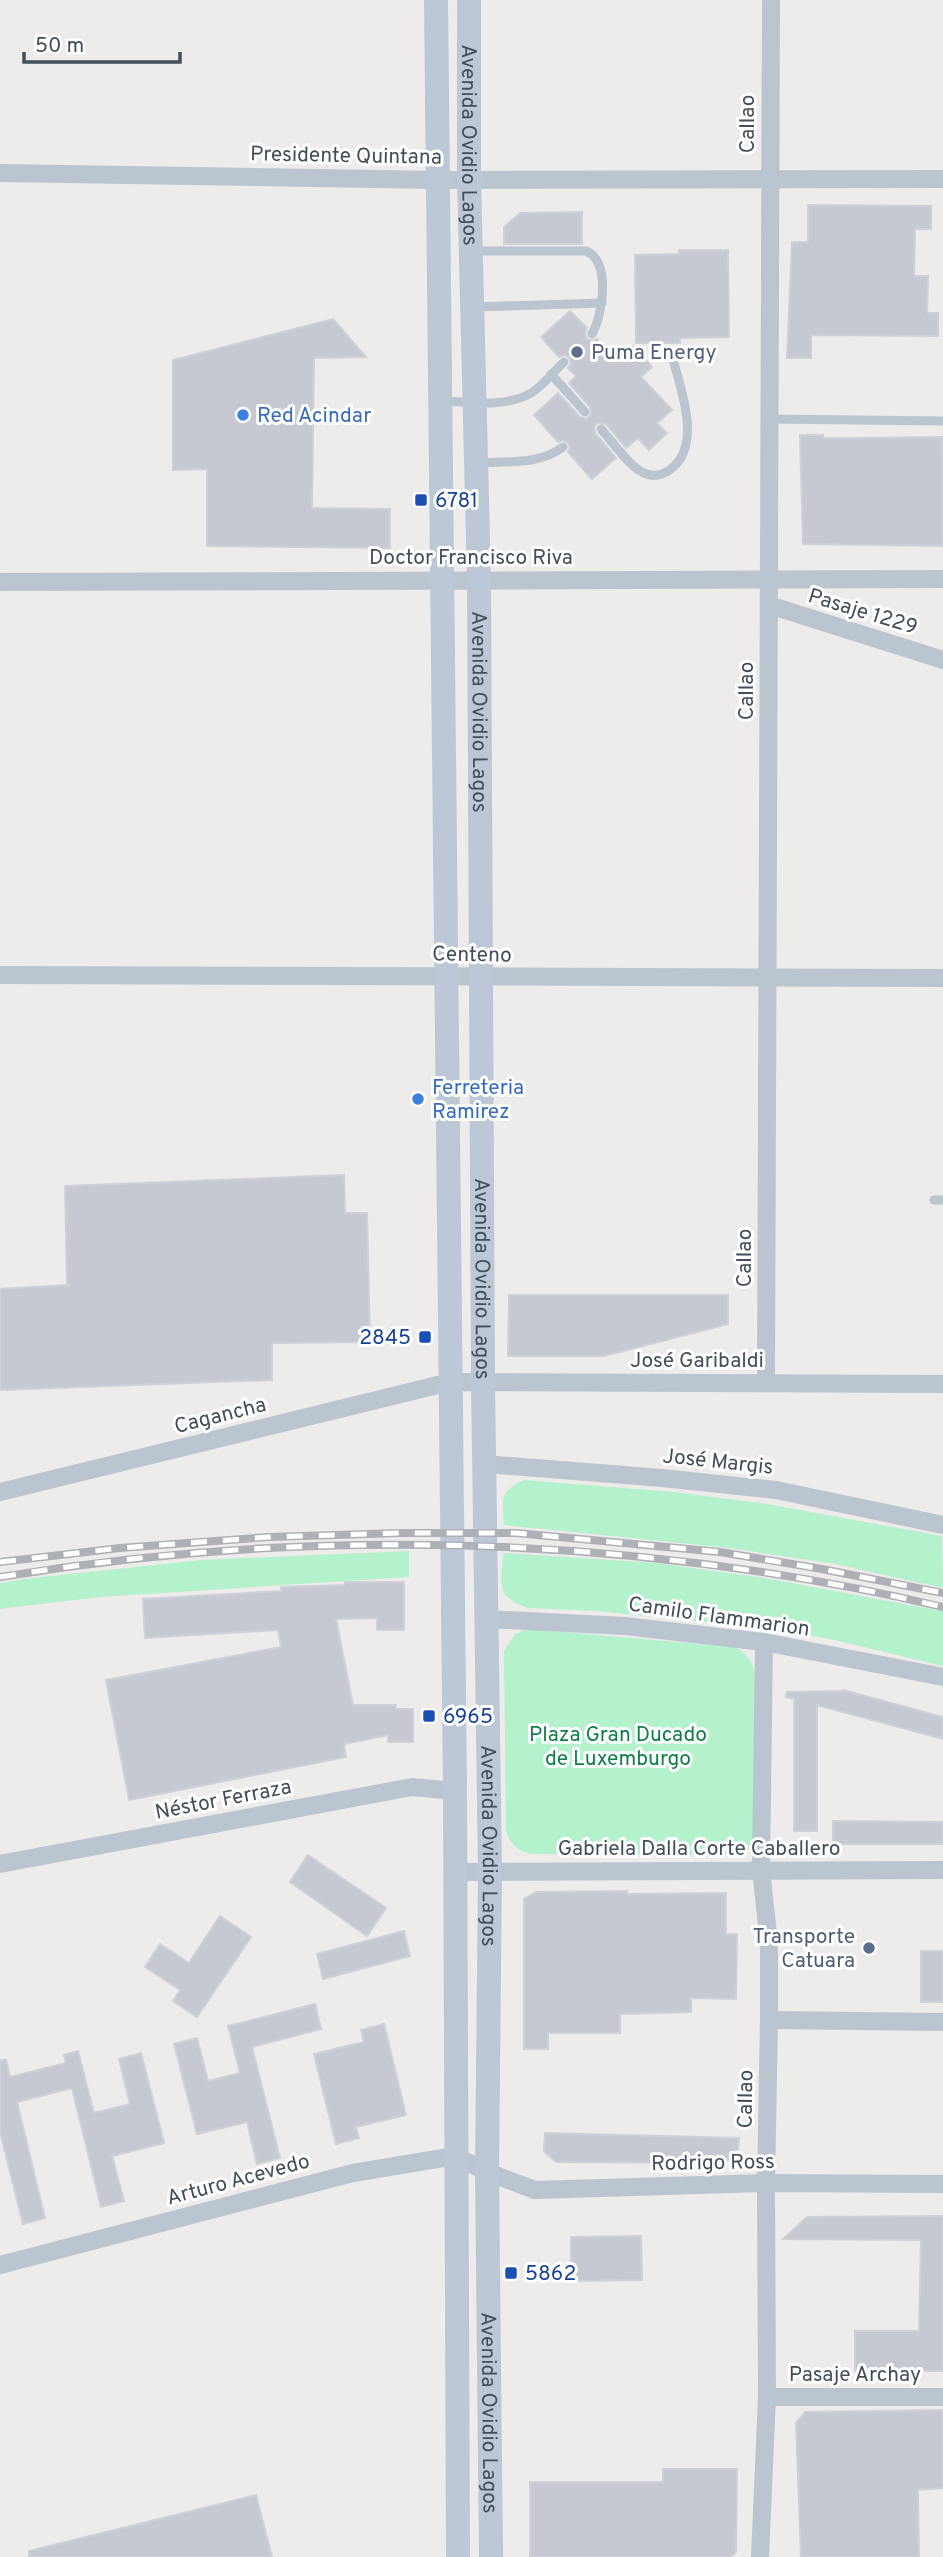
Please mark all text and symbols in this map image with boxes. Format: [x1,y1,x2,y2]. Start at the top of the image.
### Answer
scale bar [24,21,180,65]
text: 50 m [35,33,84,60]
street label: Avenida Ovidio Lagos [454,44,483,246]
street label: Callao [735,95,762,153]
street label: Presidente Quintana [250,141,442,172]
place label: Puma Energy [591,340,717,367]
marker: Puma Energy [569,344,585,360]
place label: Red Acindar [257,403,371,430]
marker: Red Acindar [235,407,251,423]
place label: 6781 [435,488,478,515]
marker: 6781 [413,492,429,508]
street label: Doctor Francisco Riva [369,545,573,572]
street label: Pasaje 1229 [805,583,920,642]
street label: Avenida Ovidio Lagos [464,611,492,813]
street label: Callao [734,662,761,720]
street label: Centeno [432,941,512,970]
place label: Ferreteria Ramirez [432,1075,524,1126]
marker: Ferreteria Ramirez [410,1091,426,1107]
street label: Avenida Ovidio Lagos [467,1178,495,1380]
street label: Callao [732,1229,759,1287]
place label: 2845 [359,1325,411,1352]
marker: 2845 [417,1329,433,1345]
street label: José Garibaldi [630,1348,764,1375]
street label: Cagancha [172,1392,269,1441]
street label: José Margis [661,1443,774,1482]
street label: Camilo Flammarion [626,1591,811,1644]
place label: 6965 [443,1704,493,1731]
marker: 6965 [421,1708,437,1724]
park label: Plaza Gran Ducado de Luxemburgo [529,1722,707,1773]
street label: Avenida Ovidio Lagos [473,1745,502,1947]
street label: Néstor Ferraza [153,1774,294,1827]
street label: Gabriela Dalla Corte Caballero [558,1836,840,1863]
place label: Transporte Catuara [753,1924,855,1975]
marker: Transporte Catuara [861,1940,877,1956]
street label: Callao [732,2069,761,2129]
street label: Arturo Acevedo [164,2148,313,2213]
street label: Rodrigo Ross [651,2149,775,2178]
place label: 5862 [525,2261,576,2288]
marker: 5862 [503,2265,519,2281]
street label: Avenida Ovidio Lagos [473,2312,503,2514]
street label: Pasaje Archay [789,2362,921,2389]

